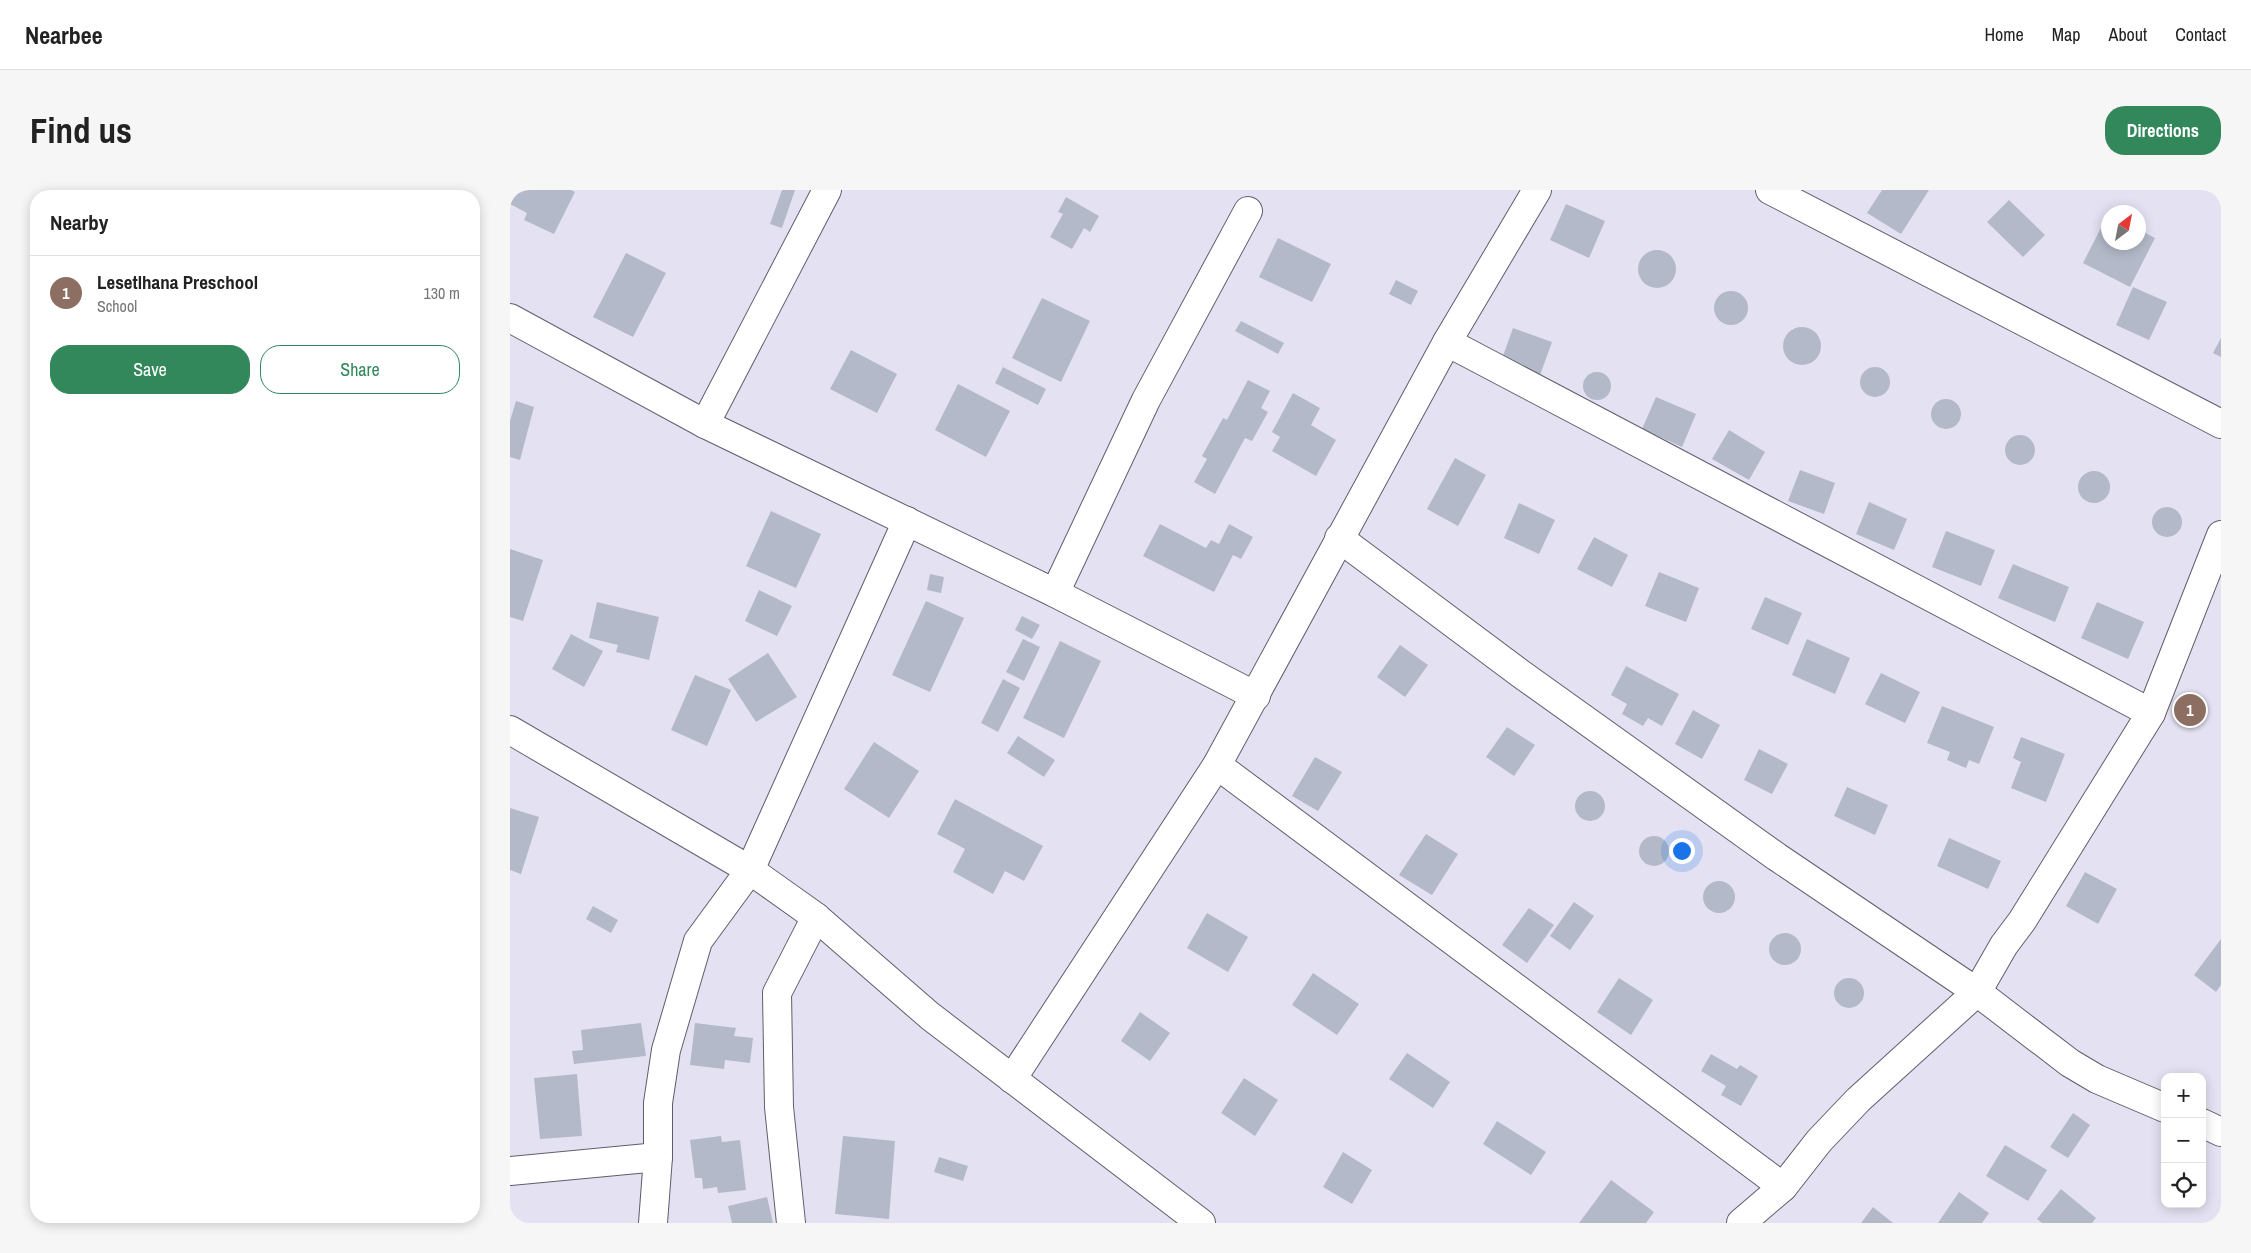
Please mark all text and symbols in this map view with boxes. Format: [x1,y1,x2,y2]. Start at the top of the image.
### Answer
text: Nearbee [25,19,103,51]
text: Home [1984,22,2024,47]
text: Map [2052,22,2081,47]
text: About [2109,22,2147,47]
text: Contact [2175,22,2226,47]
button: Directions [2105,106,2221,155]
text: Find us [30,107,132,154]
north arrow [2101,205,2146,250]
text: Nearby [50,208,108,237]
text: Lesetlhana Preschool [97,269,258,295]
text: 1 [62,282,70,304]
text: 130 m [424,282,460,304]
text: School [97,295,137,317]
button: Save [50,345,250,394]
button: Share [260,345,460,394]
pin: 1 [2174,691,2206,729]
your location [1669,838,1695,864]
map controls [2161,1073,2206,1208]
button: + [2161,1073,2206,1118]
button: − [2161,1118,2206,1163]
button: locate [2161,1163,2206,1208]

